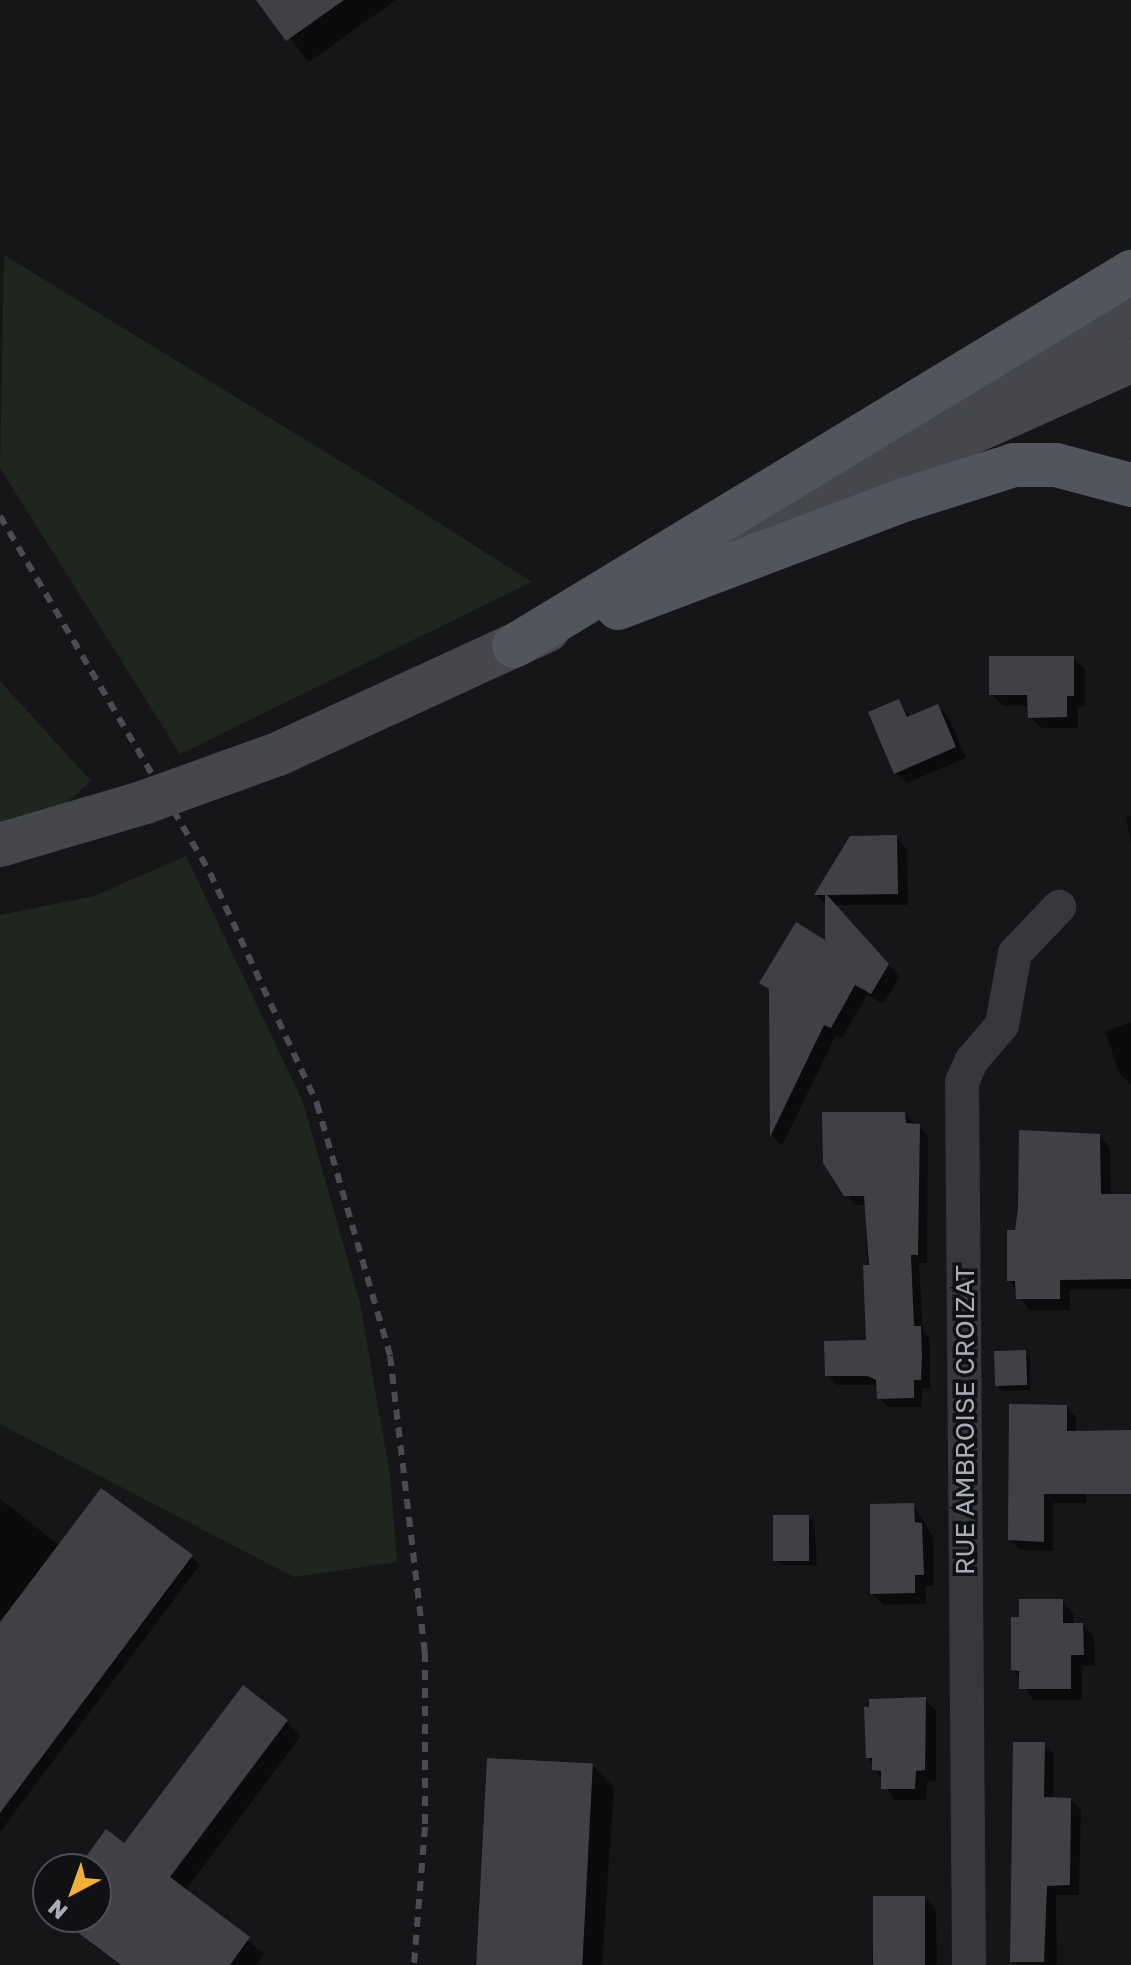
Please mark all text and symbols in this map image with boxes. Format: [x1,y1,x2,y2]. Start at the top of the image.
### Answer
street label: RUE AMBROISE CROIZAT [949,1265,981,1575]
north arrow [32,1853,112,1933]
text: N [42,1894,72,1926]

